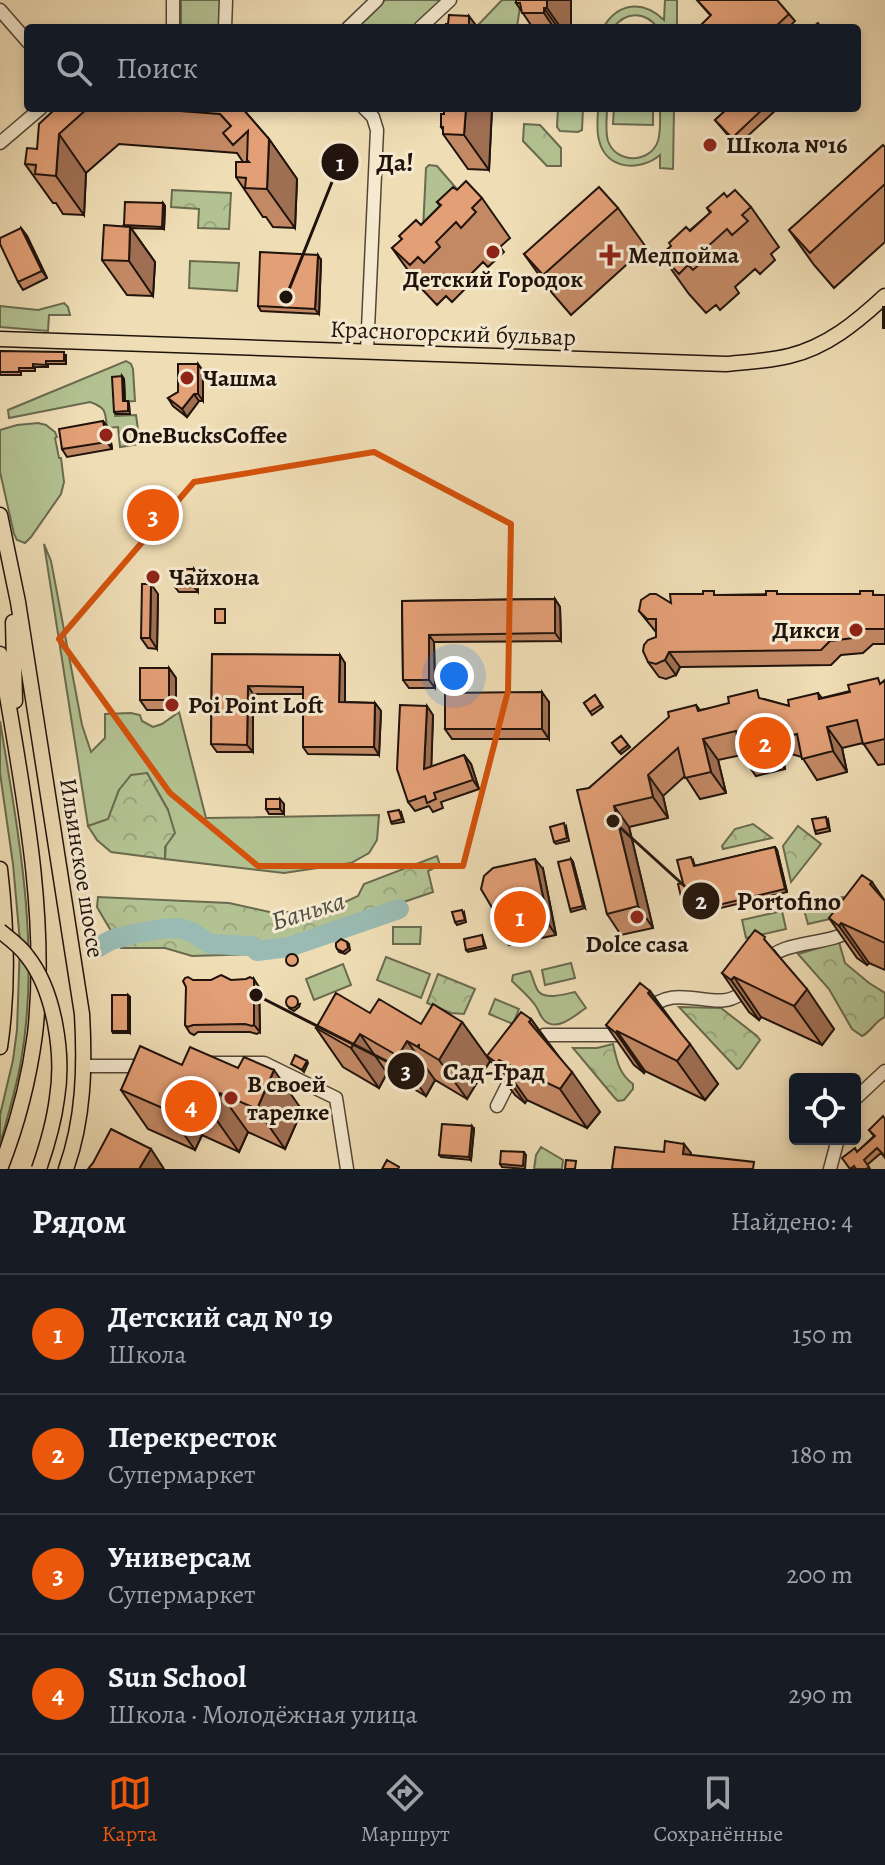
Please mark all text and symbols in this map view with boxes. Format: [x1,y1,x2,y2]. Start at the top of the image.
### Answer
search box [24,24,861,112]
icon: search [52,46,96,90]
text: Поиск [116,48,198,88]
place label: Школа №16 [726,129,848,161]
marker: Школа №16 [701,136,719,154]
callout: Да! [320,137,430,187]
text: Да! [376,145,414,180]
text: 1 [336,147,345,179]
place label: Медпойма [628,239,740,271]
marker: Детский Городок [484,243,502,261]
marker: Медпойма [599,244,621,266]
place label: Детский Городок [403,263,583,295]
street label: Красногорский бульвар [329,313,577,353]
place label: Чашма [203,362,278,394]
marker: Чашма [178,369,196,387]
place label: OneBucksCoffee [122,419,287,451]
marker: OneBucksCoffee [97,426,115,444]
pin: 3 [127,485,179,545]
place label: Чайхона [169,561,260,593]
marker: Чайхона [144,568,162,586]
place label: Дикси [772,614,840,646]
marker: Дикси [847,621,865,639]
your location [434,656,474,696]
place label: Poi Point Loft [188,689,324,721]
marker: Poi Point Loft [163,696,181,714]
pin: 2 [739,713,791,773]
street label: Ильинское шоссе [52,776,112,960]
callout: Portofino [681,876,857,926]
water label: Банька [267,883,349,939]
text: Portofino [737,884,841,919]
text: 2 [695,885,707,917]
pin: 1 [494,887,546,947]
marker: Dolce casa [628,908,646,926]
place label: Dolce casa [585,928,689,960]
callout: Сад-Град [386,1046,561,1096]
text: Сад-Град [443,1054,545,1089]
text: 3 [401,1055,411,1087]
place label: В своей тарелке [247,1068,329,1128]
map controls [789,1073,861,1145]
button: locate [789,1073,861,1145]
pin: 4 [165,1076,217,1136]
marker: В своей тарелке [222,1089,240,1107]
text: Рядом [32,1198,126,1245]
text: Найдено: 4 [731,1204,853,1239]
text: Детский сад № 19 [108,1297,333,1337]
text: 1 [53,1317,63,1352]
text: 150 m [792,1317,853,1352]
text: Школа [108,1337,186,1372]
text: Перекресток [108,1417,277,1457]
text: 2 [52,1437,64,1472]
text: 180 m [791,1437,853,1472]
text: Супермаркет [108,1457,256,1492]
text: Универсам [108,1537,252,1577]
text: 3 [52,1557,64,1592]
text: 200 m [786,1557,853,1592]
text: Супермаркет [108,1577,256,1612]
text: Sun School [108,1657,246,1697]
text: 4 [52,1677,64,1712]
text: 290 m [788,1677,853,1712]
text: Школа · Молодёжная улица [108,1697,418,1732]
tab: Карта [102,1771,157,1849]
tab: Маршрут [361,1771,450,1849]
tab: Сохранённые [653,1771,783,1849]

